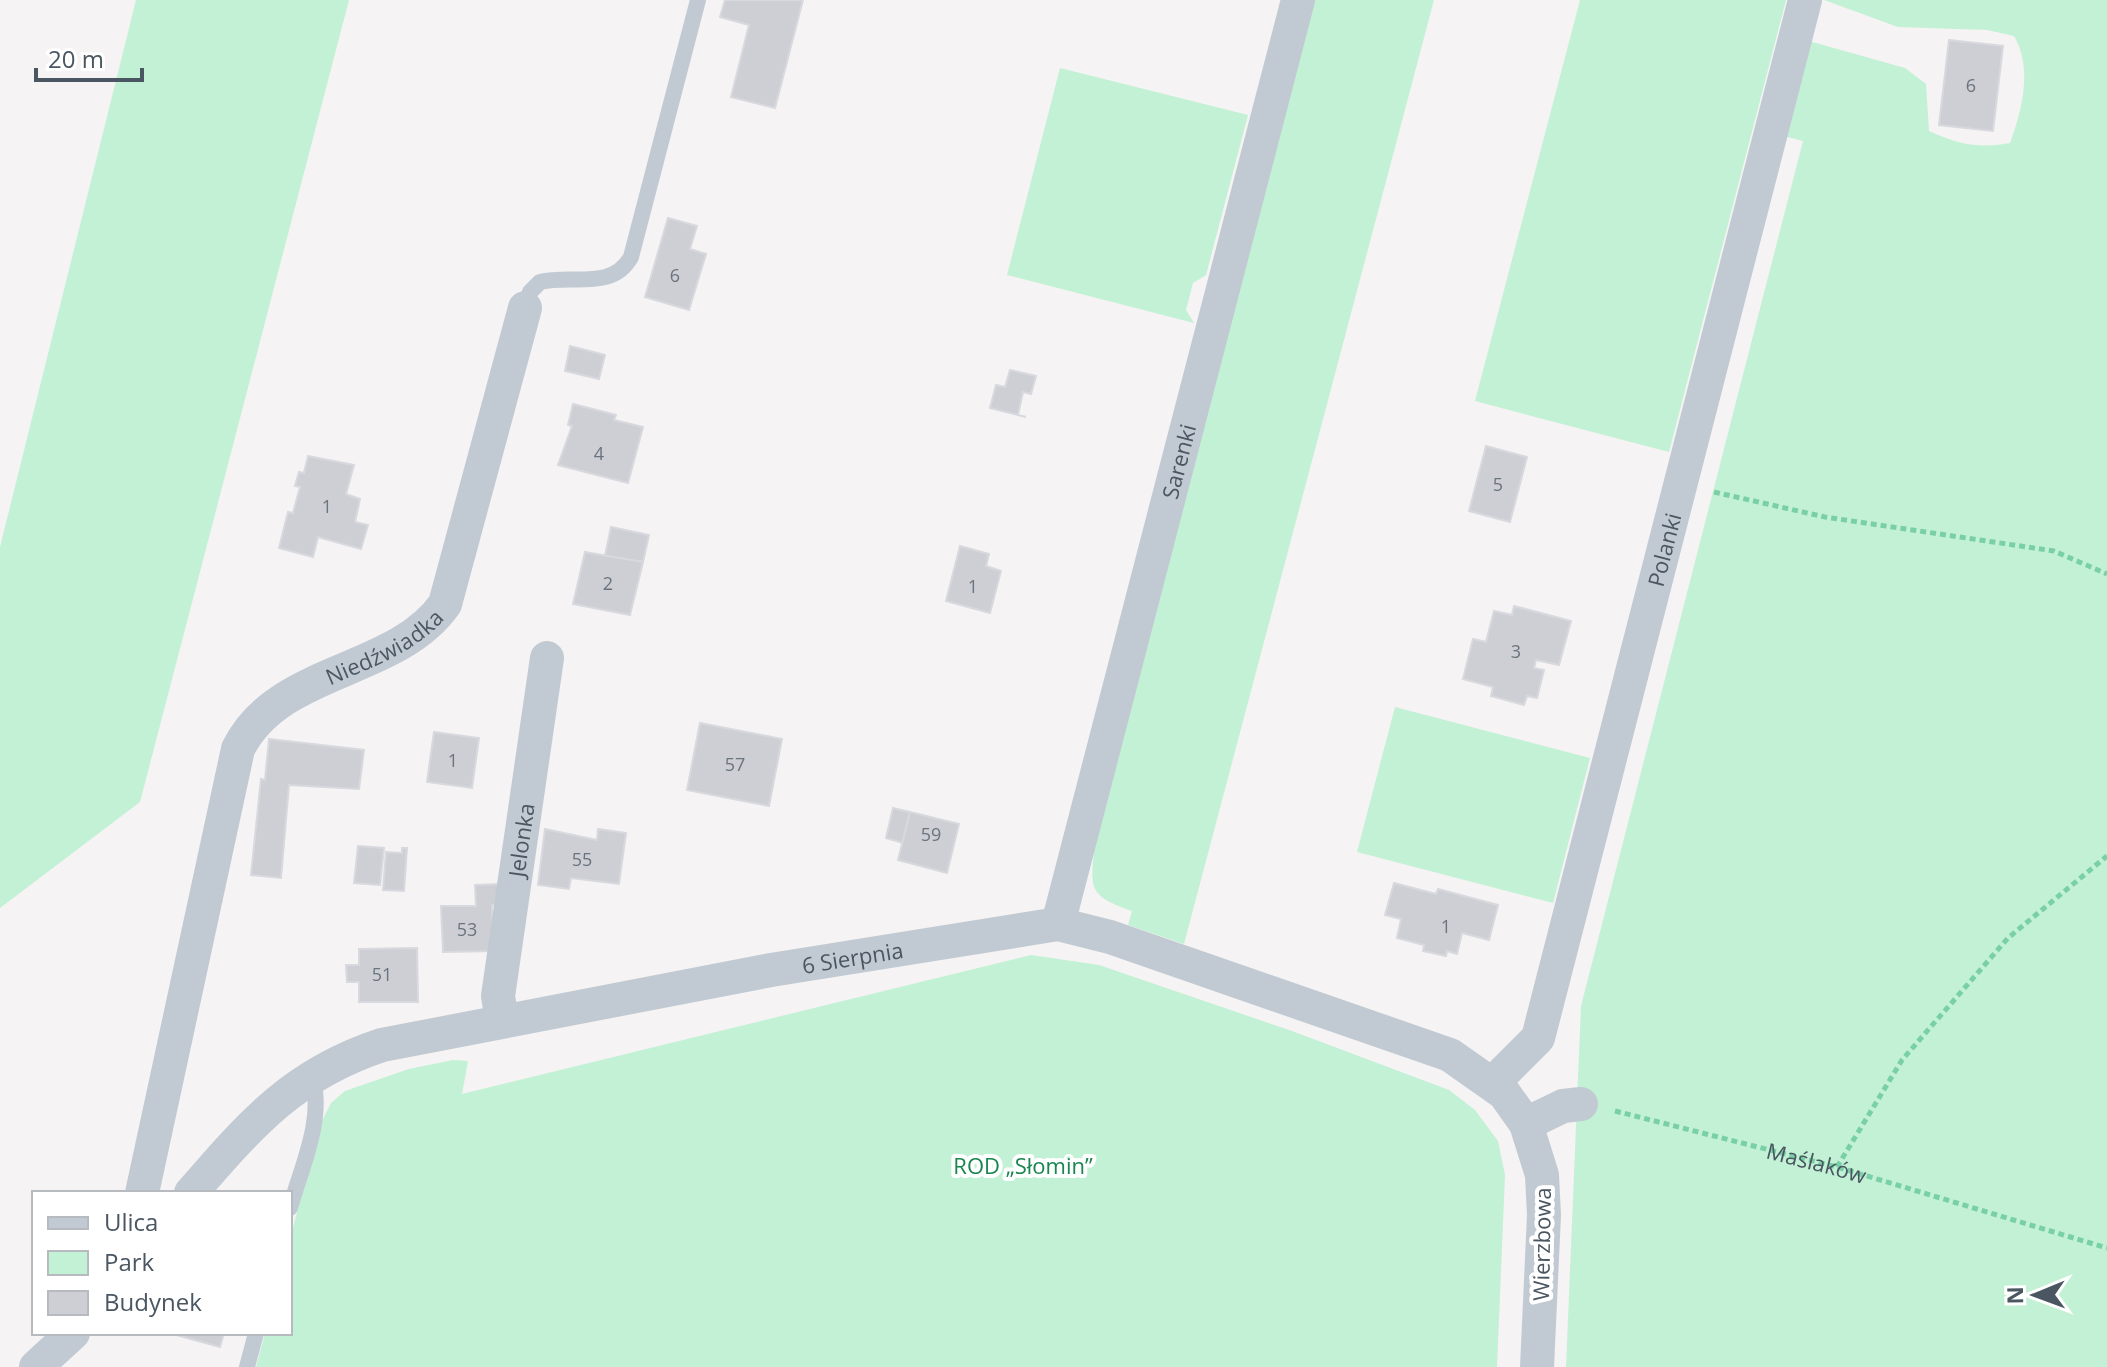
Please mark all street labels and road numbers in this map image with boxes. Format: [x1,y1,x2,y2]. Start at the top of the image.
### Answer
street label: Sarenki [1154,421,1202,502]
street label: Polanki [1640,510,1687,590]
street label: Niedźwiadka [321,602,449,691]
street label: Jelonka [500,801,541,881]
street label: 6 Sierpnia [800,934,905,980]
street label: Maślaków [1763,1135,1870,1190]
street label: Wierzbowa [1525,1187,1557,1301]

